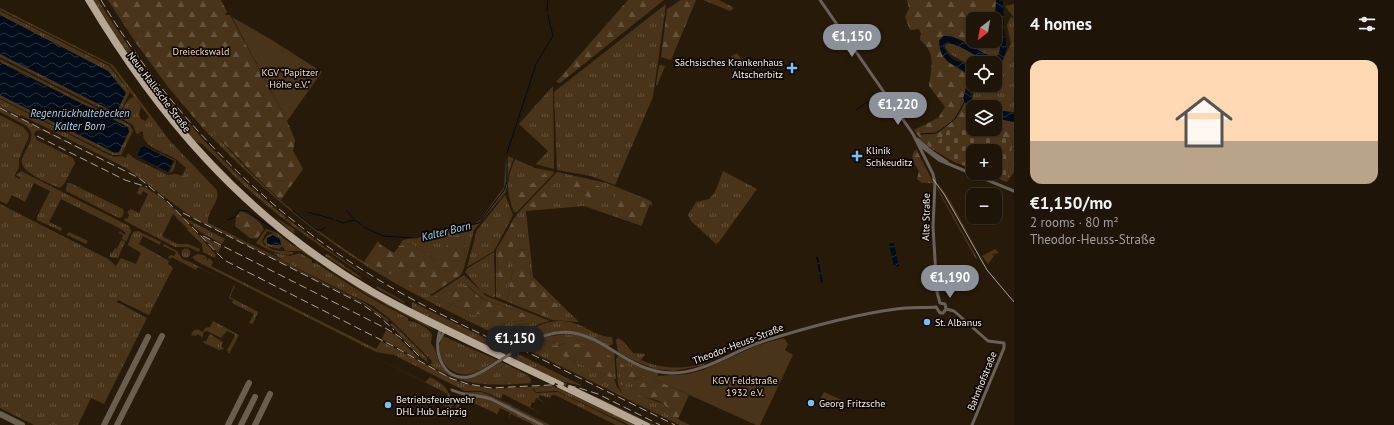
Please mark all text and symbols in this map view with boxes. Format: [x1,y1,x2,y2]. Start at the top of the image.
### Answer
north arrow [966,12,1002,48]
map controls [966,12,1002,224]
text: 4 homes [1030,13,1092,35]
icon: filters [1356,13,1378,35]
pin: €1,150 [819,24,885,58]
text: €1,150 [832,28,872,45]
park label: Dreieckswald [173,45,229,58]
street label: Neue Hallesche Straße [124,49,194,135]
place label: Sächsisches Krankenhaus Altscherbitz [675,56,783,81]
button: locate [966,56,1002,92]
marker: Sächsisches Krankenhaus Altscherbitz [786,62,798,74]
park label: KGV "Papitzer Höhe e.V." [262,66,319,91]
icon: home [1168,86,1240,158]
pin: €1,220 [865,92,931,126]
text: €1,220 [878,96,918,113]
button: layers [966,100,1002,136]
water label: Regenrückhaltebecken Kalter Born [30,106,130,133]
place label: Klinik Schkeuditz [866,144,912,169]
button: + [966,144,1002,180]
marker: Klinik Schkeuditz [851,150,863,162]
button: − [966,188,1002,224]
text: €1,150/mo [1030,192,1112,214]
street label: Alte Straße [919,193,933,241]
text: 2 rooms · 80 m² [1030,214,1119,231]
water label: Kalter Born [420,218,472,244]
text: Theodor-Heuss-Straße [1030,231,1155,248]
pin: €1,190 [917,265,983,299]
text: €1,190 [930,269,970,286]
place label: St. Albanus [935,316,982,329]
marker: St. Albanus [922,317,932,327]
street label: Theodor-Heuss-Straße [691,321,785,367]
pin: €1,150 [482,326,548,360]
text: €1,150 [495,330,535,347]
street label: Bahnhofstraße [964,350,1000,412]
park label: KGV Feldstraße 1932 e.V. [712,374,778,399]
place label: Betriebsfeuerwehr DHL Hub Leipzig [396,393,475,418]
place label: Georg Fritzsche [819,397,885,410]
marker: Georg Fritzsche [806,398,816,408]
marker: Betriebsfeuerwehr DHL Hub Leipzig [383,400,393,410]

